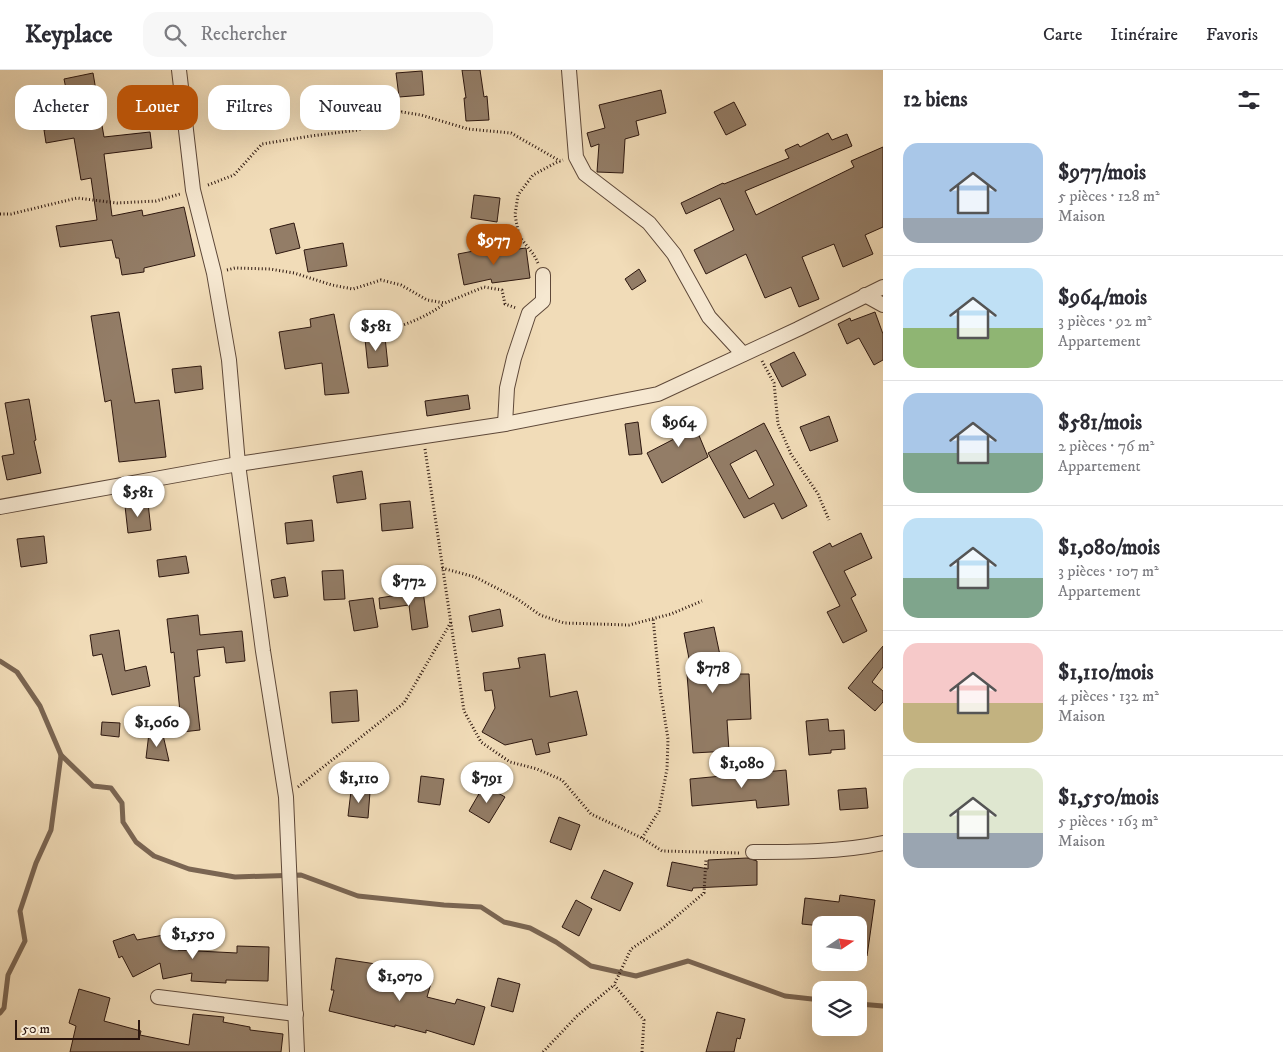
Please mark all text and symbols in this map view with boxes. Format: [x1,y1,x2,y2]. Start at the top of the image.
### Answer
search box [143,12,493,57]
text: Keyplace [25,20,113,50]
icon: search [161,21,189,49]
text: Rechercher [201,23,287,46]
text: Carte [1043,24,1083,46]
text: Itinéraire [1111,24,1178,46]
text: Favoris [1206,24,1258,46]
chip: Acheter [15,85,107,130]
chip: Louer [117,85,198,130]
chip: Filtres [208,85,290,130]
chip: Nouveau [300,85,400,130]
icon: filters [1235,86,1263,114]
text: 12 biens [903,87,967,113]
text: $977/mois [1058,160,1146,186]
icon: home [943,163,1003,223]
text: 5 pièces · 128 m² [1058,186,1160,206]
text: Maison [1058,206,1105,226]
pin: $977 [464,224,524,266]
text: $977 [477,230,511,250]
text: $964/mois [1058,285,1147,311]
icon: home [943,288,1003,348]
pin: $581 [346,310,406,352]
text: 3 pièces · 92 m² [1058,311,1152,331]
text: $581 [361,316,391,336]
text: Appartement [1058,331,1141,351]
pin: $964 [649,406,709,448]
text: $581/mois [1058,410,1142,436]
text: $964 [662,412,696,432]
icon: home [943,413,1003,473]
text: 2 pièces · 76 m² [1058,436,1154,456]
text: Appartement [1058,456,1141,476]
pin: $581 [108,476,168,518]
text: $581 [123,482,153,502]
text: $1,080/mois [1058,535,1160,561]
icon: home [943,538,1003,598]
text: 3 pièces · 107 m² [1058,561,1159,581]
pin: $772 [379,564,439,607]
text: $772 [392,571,426,591]
text: Appartement [1058,581,1141,601]
pin: $778 [683,652,743,694]
text: $778 [696,658,730,678]
text: $1,110/mois [1058,660,1154,686]
icon: home [943,663,1003,723]
text: 4 pièces · 132 m² [1058,686,1159,706]
pin: $1,060 [116,706,198,748]
text: Maison [1058,706,1105,726]
text: $1,060 [135,712,179,732]
pin: $1,080 [701,746,783,789]
text: $1,080 [720,753,764,773]
pin: $1,110 [318,762,400,804]
pin: $791 [457,762,517,804]
text: $1,110 [339,768,379,788]
text: $791 [472,768,502,788]
text: $1,550/mois [1058,785,1159,811]
icon: home [943,788,1003,848]
text: 5 pièces · 163 m² [1058,811,1158,831]
text: Maison [1058,831,1105,851]
north arrow [812,916,868,971]
map controls [812,916,867,1036]
pin: $1,550 [152,918,234,960]
text: $1,550 [171,924,215,944]
pin: $1,070 [359,960,441,1002]
text: $1,070 [378,966,422,986]
button: layers [812,981,867,1036]
scale bar [15,1017,140,1040]
text: 50 m [22,1020,50,1038]

